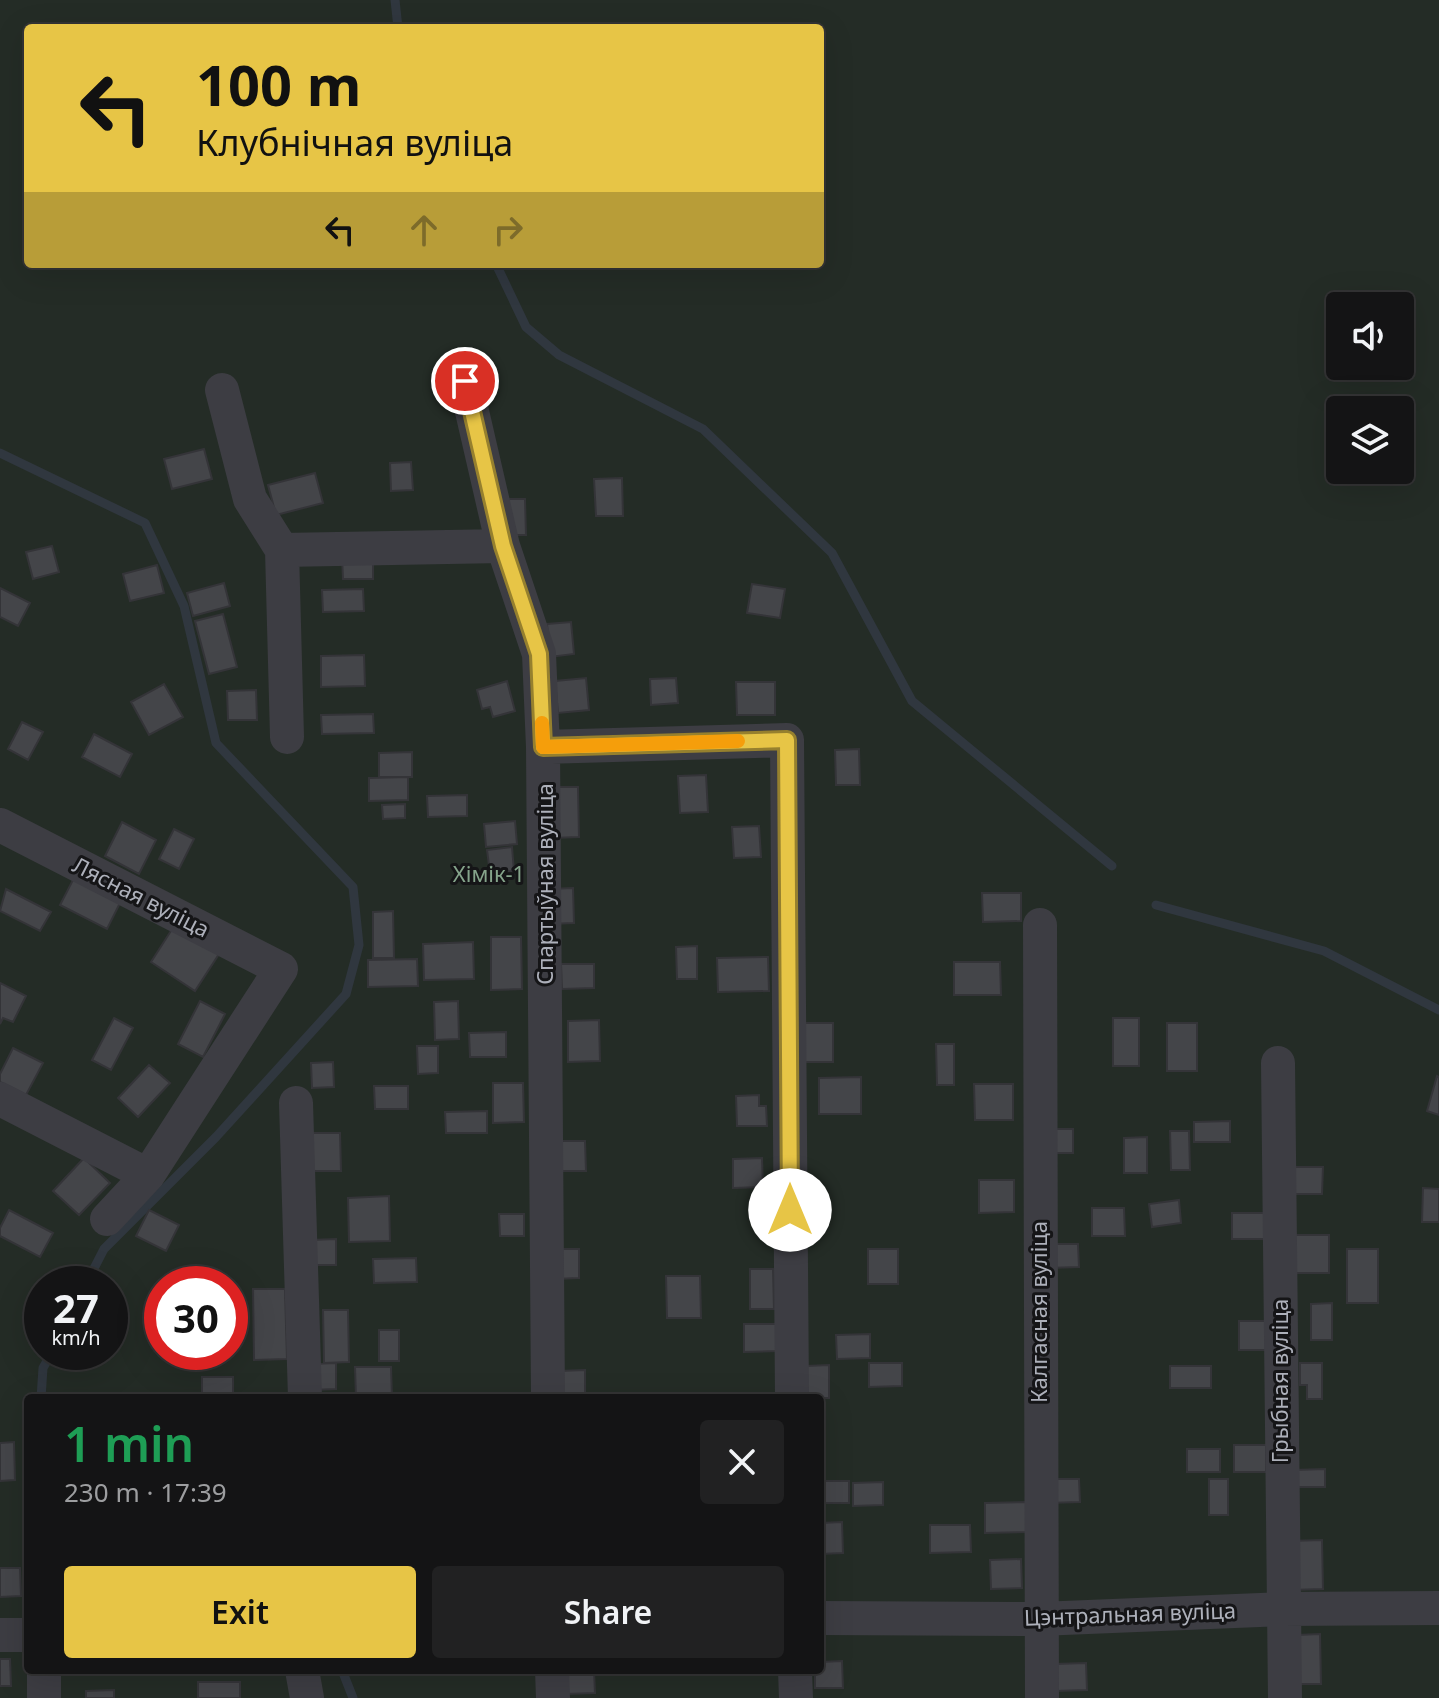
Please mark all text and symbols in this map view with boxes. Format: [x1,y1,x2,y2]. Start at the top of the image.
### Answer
text: 100 m [196,46,361,122]
icon: left [64,56,168,160]
text: Клубнічная вуліца [196,118,513,167]
icon: left [318,208,362,252]
icon: ahead [402,208,446,252]
icon: right [486,208,530,252]
map controls [1326,292,1414,484]
button: sound [1326,292,1414,380]
pin [431,347,499,415]
icon: arrive [443,359,487,403]
button: layers [1326,396,1414,484]
street label: Спартыўная вуліца [529,783,559,985]
street label: Лясная вуліца [68,849,215,943]
park label: Хімік-1 [453,858,525,888]
position arrow [748,1168,832,1252]
street label: Калгасная вуліца [1023,1221,1053,1403]
speed limit sign: 30 [144,1266,248,1370]
text: 27 [53,1280,99,1335]
street label: Грыбная вуліца [1264,1299,1294,1463]
text: km/h [51,1324,101,1351]
text: 1 min [64,1411,194,1476]
button: close [700,1420,784,1504]
text: 230 m · 17:39 [64,1474,227,1510]
button: Exit [64,1566,416,1658]
button: Share [432,1566,784,1658]
street label: Цэнтральная вуліца [1023,1594,1236,1632]

